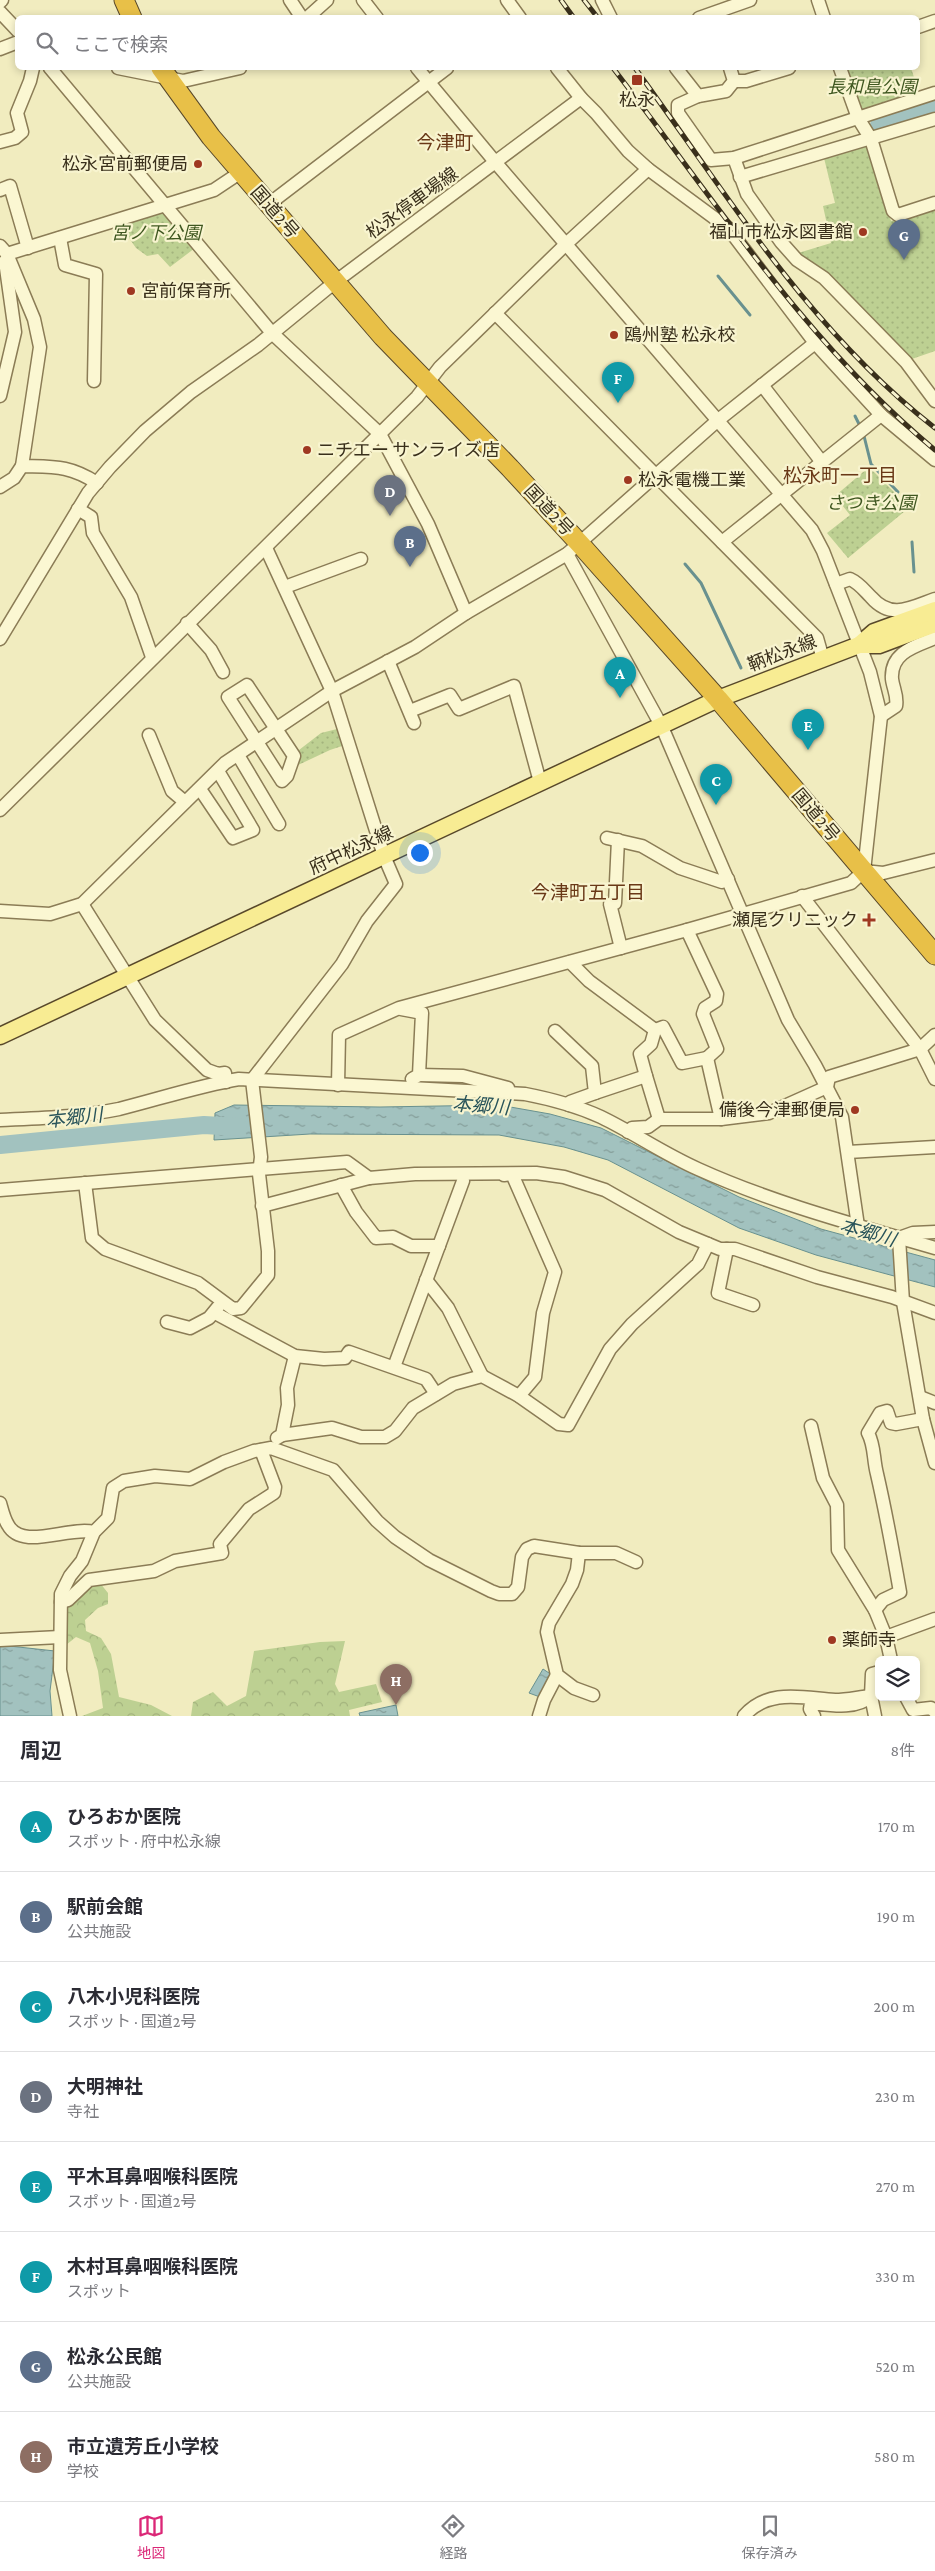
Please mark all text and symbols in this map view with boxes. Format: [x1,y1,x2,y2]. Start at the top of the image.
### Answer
search box [15,15,920,70]
icon: search [33,29,61,57]
text: ここで検索 [73,34,168,55]
marker: 松永 [630,73,644,87]
park label: 長和島公園 [827,77,920,97]
place label: 松永 [619,90,655,110]
district label: 今津町 [416,132,474,153]
place label: 松永宮前郵便局 [62,154,188,174]
marker: 松永宮前郵便局 [192,158,204,170]
street label: 松永停車場線 [362,163,462,243]
street label: 国道2号 [247,182,303,242]
pin: G [888,219,920,260]
place label: 福山市松永図書館 [709,222,853,242]
park label: 宮ノ下公園 [111,223,204,243]
marker: 福山市松永図書館 [857,226,869,238]
place label: 宮前保育所 [141,281,231,301]
marker: 宮前保育所 [125,285,137,297]
place label: 鴎州塾 松永校 [624,325,735,345]
marker: 鴎州塾 松永校 [608,329,620,341]
pin: F [602,362,634,403]
place label: ニチエー サンライズ店 [317,440,500,460]
marker: ニチエー サンライズ店 [301,444,313,456]
district label: 松永町一丁目 [783,465,897,486]
place label: 松永電機工業 [638,470,746,490]
marker: 松永電機工業 [622,474,634,486]
pin: D [374,475,406,516]
street label: 国道2号 [520,480,578,540]
park label: さつき公園 [826,493,919,513]
pin: B [394,526,426,567]
street label: 鞆松永線 [745,631,819,675]
pin: A [604,657,636,698]
pin: E [792,709,824,750]
pin: C [700,764,732,805]
street label: 国道2号 [788,785,844,845]
street label: 府中松永線 [306,822,396,878]
your location [407,840,433,866]
district label: 今津町五丁目 [531,882,645,903]
place label: 瀬尾クリニック [732,910,858,930]
marker: 瀬尾クリニック [862,913,876,927]
water label: 本郷川 [452,1093,512,1118]
place label: 備後今津郵便局 [719,1100,845,1120]
water label: 本郷川 [45,1104,105,1131]
marker: 備後今津郵便局 [849,1104,861,1116]
water label: 本郷川 [838,1215,900,1251]
place label: 薬師寺 [842,1630,896,1650]
marker: 薬師寺 [826,1634,838,1646]
map controls [875,1656,920,1701]
button: layers [875,1656,920,1701]
pin: H [380,1664,412,1705]
text: 周辺 [20,1739,62,1763]
text: 8件 [890,1742,915,1759]
text: ひろおか医院 [67,1806,181,1827]
text: A [31,1818,41,1835]
text: 170 m [878,1818,915,1835]
text: スポット · 府中松永線 [67,1833,221,1850]
text: 駅前会館 [67,1896,143,1917]
text: B [31,1908,41,1925]
text: 190 m [877,1908,915,1925]
text: 公共施設 [67,1923,131,1940]
text: 八木小児科医院 [67,1986,200,2007]
text: C [31,1998,41,2015]
text: 200 m [873,1998,915,2015]
text: スポット · 国道2号 [67,2013,196,2030]
text: 大明神社 [67,2076,143,2097]
text: D [30,2088,42,2105]
text: 230 m [875,2088,915,2105]
text: 寺社 [67,2103,99,2120]
text: 平木耳鼻咽喉科医院 [67,2166,238,2187]
text: E [31,2178,41,2195]
text: 270 m [876,2178,915,2195]
text: スポット · 国道2号 [67,2193,196,2210]
text: 木村耳鼻咽喉科医院 [67,2256,238,2277]
text: F [32,2268,40,2285]
text: 330 m [875,2268,915,2285]
text: スポット [67,2283,131,2300]
text: 松永公民館 [67,2346,162,2367]
text: G [31,2358,41,2375]
text: 520 m [875,2358,915,2375]
text: 公共施設 [67,2373,131,2390]
text: 市立遺芳丘小学校 [67,2436,219,2457]
text: H [31,2448,41,2465]
text: 580 m [874,2448,915,2465]
text: 学校 [67,2463,99,2480]
tab: 地図 [137,2512,165,2562]
tab: 経路 [439,2512,467,2562]
tab: 保存済み [742,2512,798,2562]

